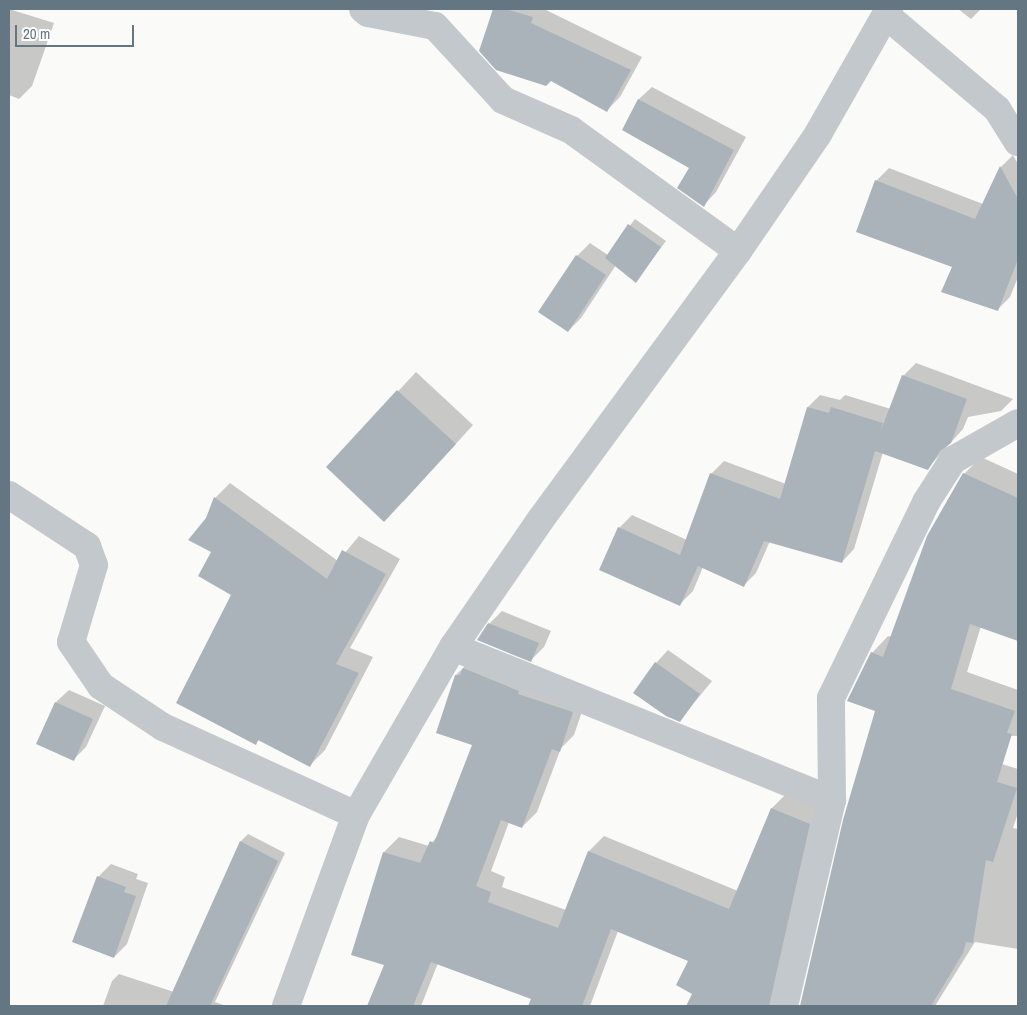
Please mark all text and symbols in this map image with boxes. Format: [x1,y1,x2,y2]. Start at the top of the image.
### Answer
scale bar [18,15,136,47]
text: 20 m [23,23,50,44]

